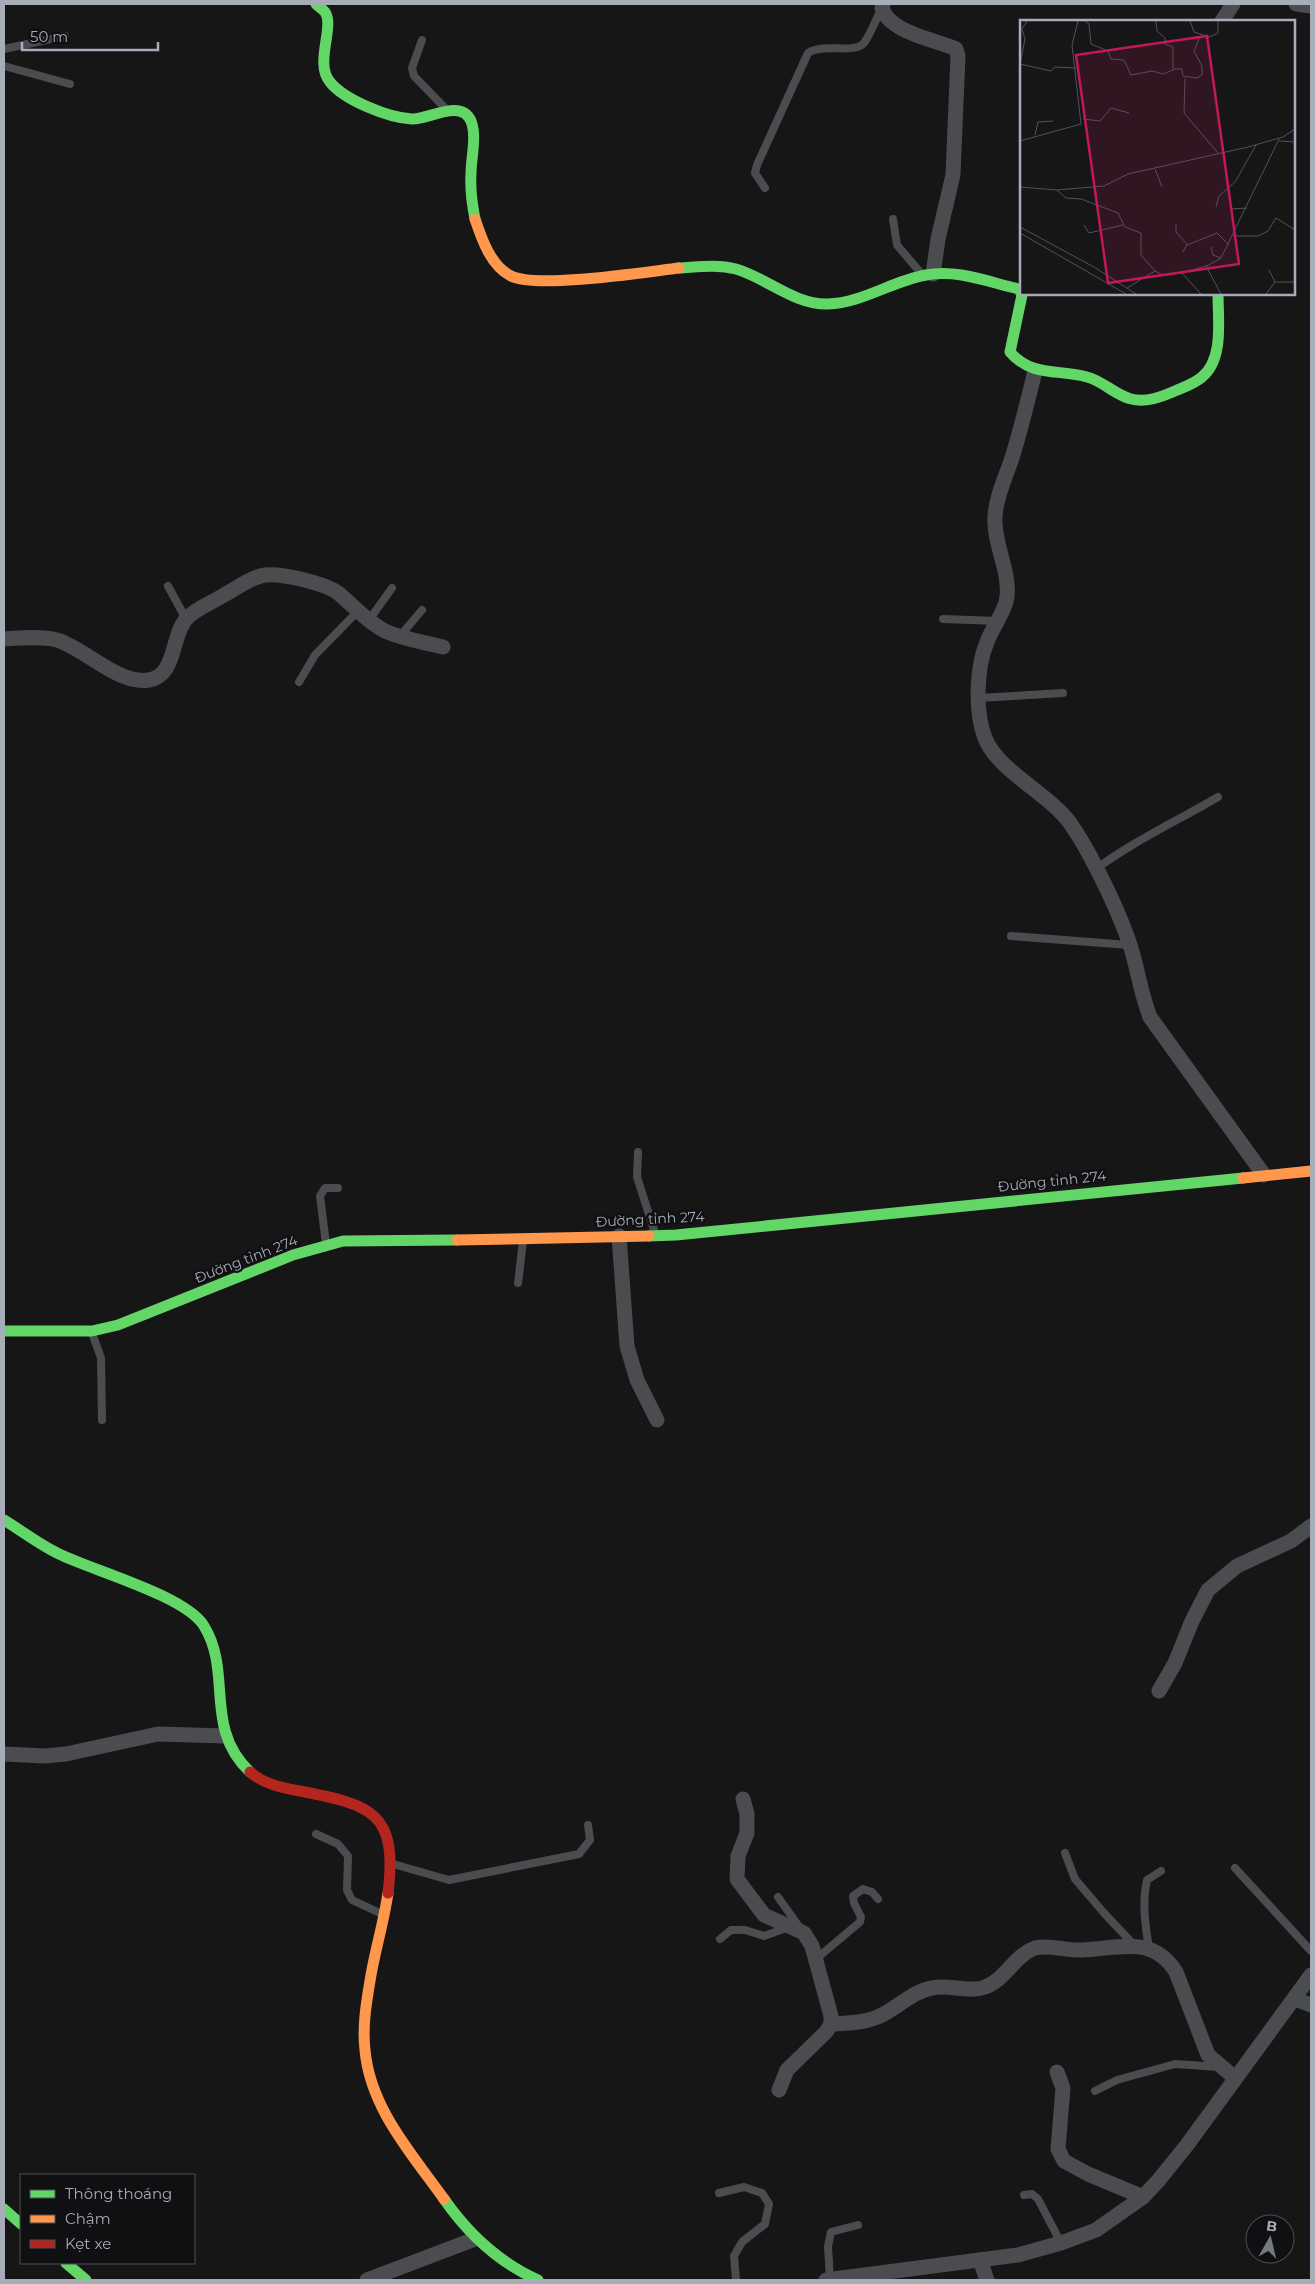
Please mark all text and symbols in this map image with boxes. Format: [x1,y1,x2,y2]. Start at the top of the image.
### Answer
scale bar [22,20,159,52]
inset map [1020,20,1295,295]
text: 50 m [30,27,68,46]
street label: Đường tỉnh 274 [997,1166,1108,1196]
street label: Đường tỉnh 274 [595,1207,706,1231]
street label: Đường tỉnh 274 [192,1231,301,1287]
legend [20,2174,195,2264]
text: Thông thoáng [65,2184,172,2203]
text: Chậm [65,2209,111,2228]
north arrow [1245,2214,1295,2264]
text: B [1265,2216,1279,2236]
text: Kẹt xe [65,2234,111,2253]

